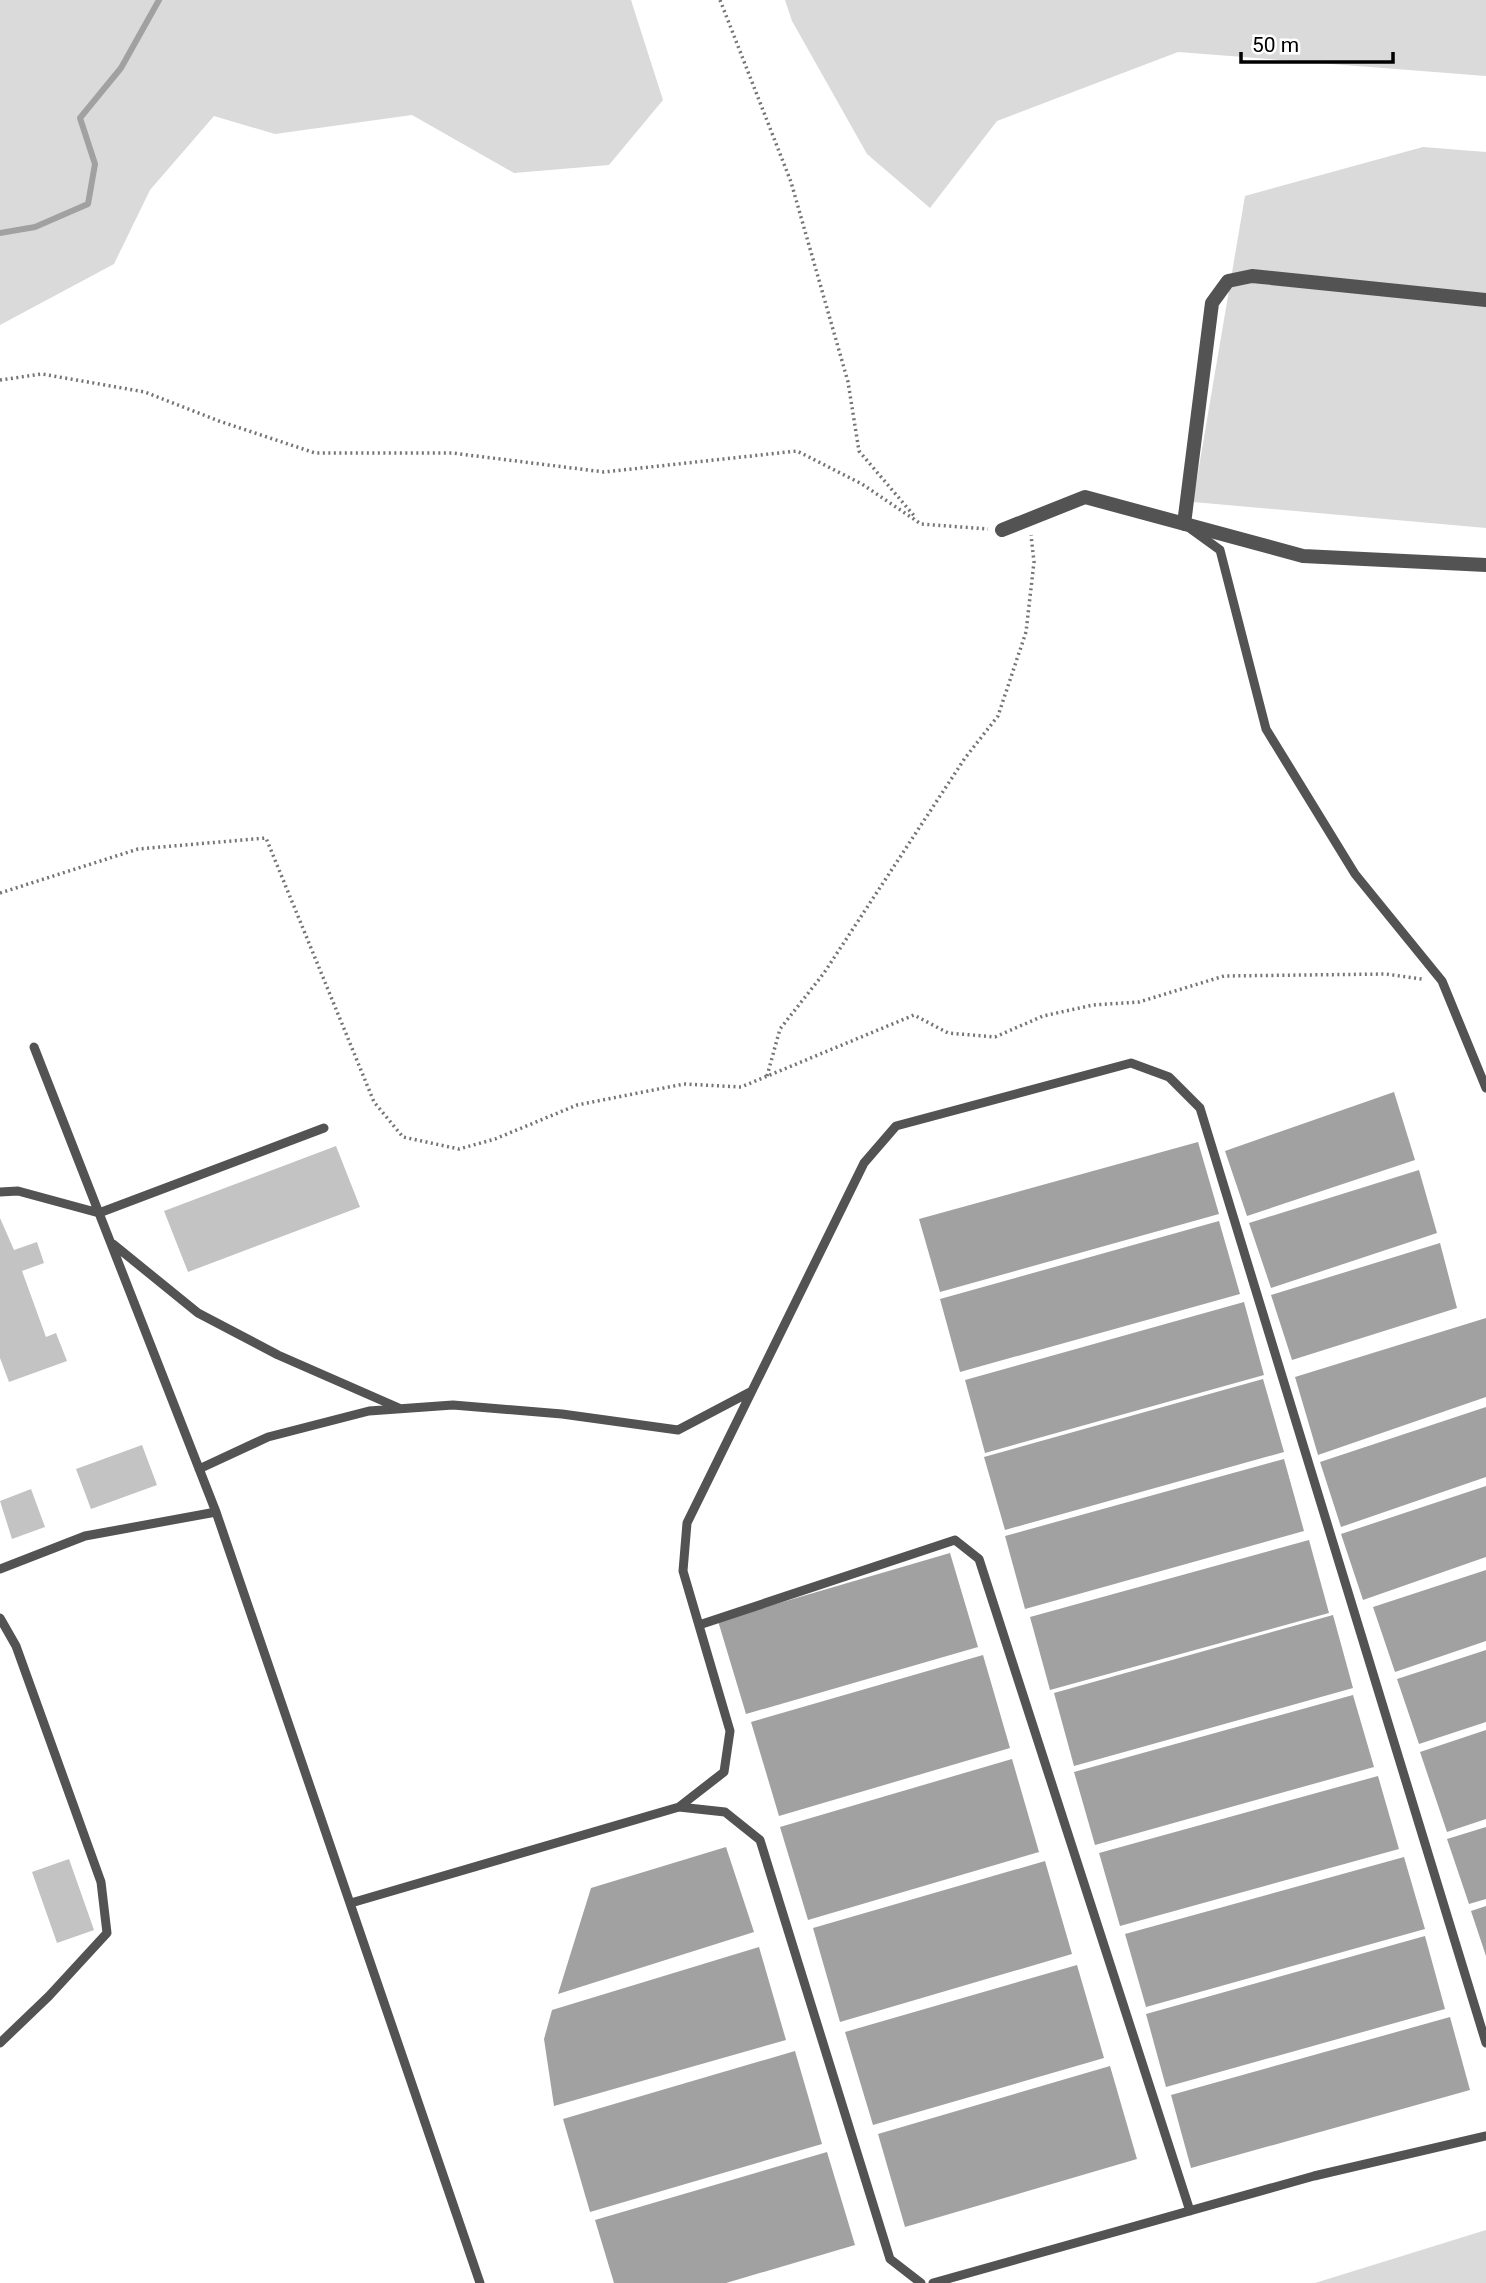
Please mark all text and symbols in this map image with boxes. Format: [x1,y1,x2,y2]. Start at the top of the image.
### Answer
scale bar [1241,21,1393,65]
text: 50 m [1252,33,1299,57]

